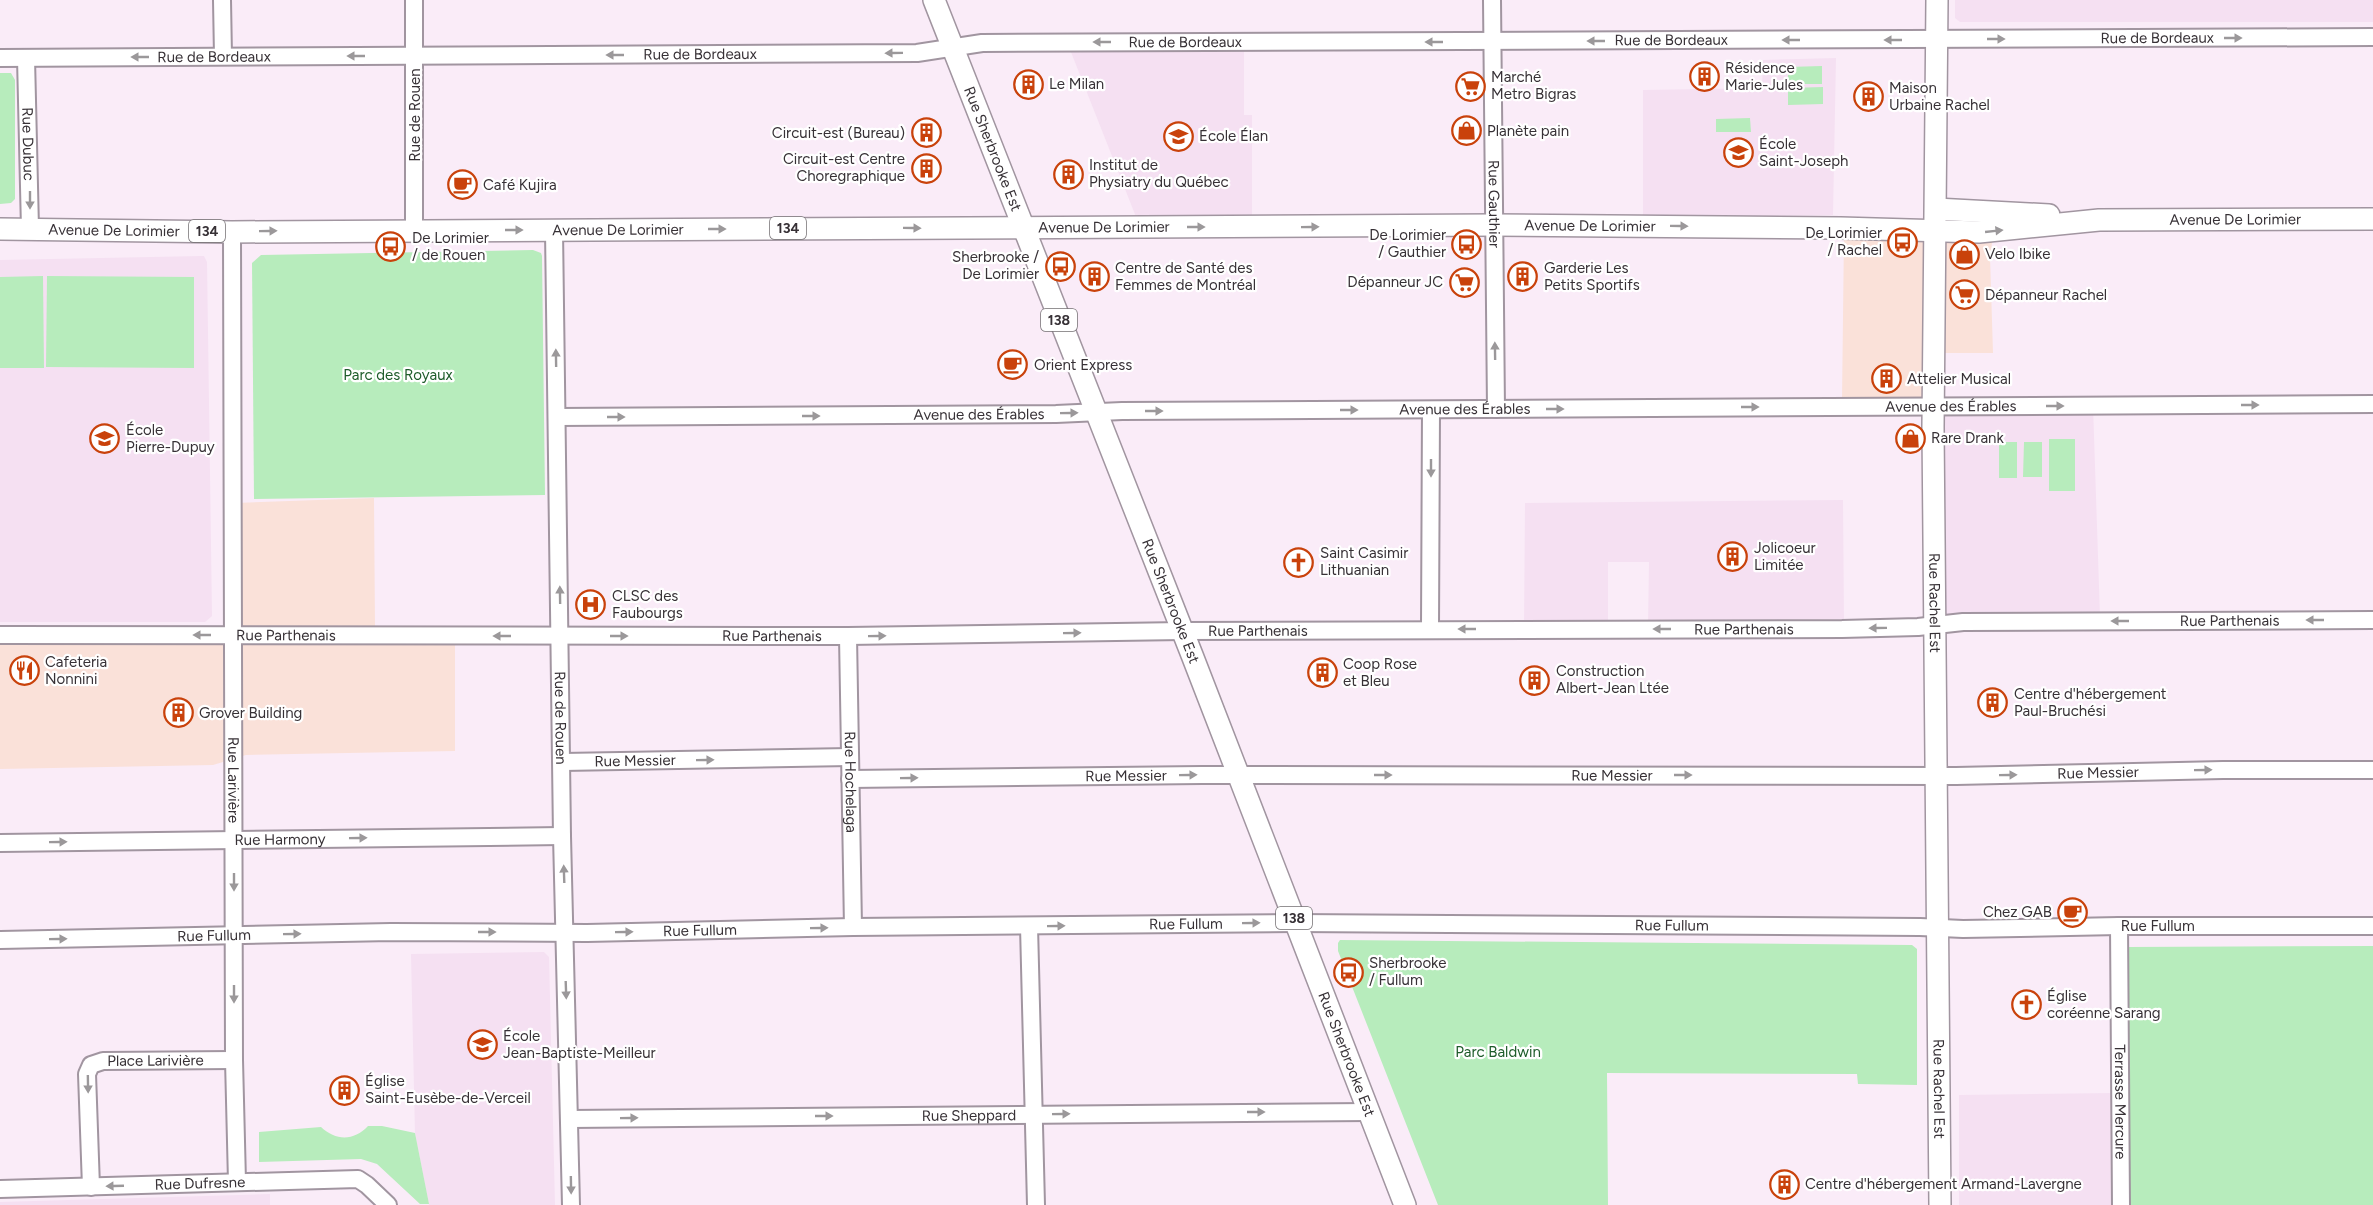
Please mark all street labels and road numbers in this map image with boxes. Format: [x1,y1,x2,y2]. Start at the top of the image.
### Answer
street label: Rue de Bordeaux [2100,29,2214,47]
street label: Rue de Bordeaux [1614,31,1728,49]
street label: Rue de Bordeaux [1128,33,1242,51]
street label: Rue de Bordeaux [643,45,757,63]
street label: Rue de Bordeaux [157,48,271,66]
street label: Rue de Rouen [406,68,424,162]
street label: Rue Sherbrooke Est [960,84,1025,214]
street label: Rue Dubuc [18,107,38,181]
street label: Rue Gauthier [1485,160,1503,248]
street label: Avenue De Lorimier [2170,210,2301,229]
street label: Avenue De Lorimier [1524,216,1656,235]
road number: 134 [770,217,806,239]
street label: Avenue De Lorimier [1038,218,1170,237]
road number: 134 [189,220,225,242]
street label: Avenue De Lorimier [552,220,684,239]
street label: Avenue De Lorimier [48,221,180,240]
road number: 138 [1041,309,1077,331]
street label: Avenue des Érables [1885,397,2017,416]
street label: Avenue des Érables [1399,400,1531,418]
street label: Avenue des Érables [913,405,1045,424]
street label: Rue Sherbrooke Est [1138,536,1203,666]
street label: Rue Rachel Est [1925,553,1944,653]
street label: Rue Parthenais [2180,611,2280,630]
street label: Rue Parthenais [1694,620,1794,638]
street label: Rue Parthenais [1208,622,1308,640]
street label: Rue Parthenais [236,626,336,644]
street label: Rue Parthenais [722,627,822,645]
street label: Rue de Rouen [551,671,570,765]
street label: Rue Hochelaga [841,731,860,833]
street label: Rue Larivière [224,737,242,823]
street label: Rue Messier [594,751,676,770]
street label: Rue Messier [2057,763,2139,783]
street label: Rue Messier [1085,766,1167,785]
street label: Rue Messier [1571,766,1653,785]
street label: Rue Harmony [234,830,326,849]
road number: 138 [1276,907,1312,929]
street label: Rue Fullum [1149,915,1223,933]
street label: Rue Fullum [1635,916,1709,935]
street label: Rue Fullum [2121,917,2195,935]
street label: Rue Fullum [663,921,737,940]
street label: Rue Fullum [177,926,251,945]
street label: Rue Sherbrooke Est [1314,989,1379,1119]
street label: Rue Rachel Est [1930,1039,1948,1139]
street label: Terrasse Mercure [2111,1044,2130,1160]
street label: Place Larivière [107,1051,204,1070]
street label: Rue Sheppard [922,1106,1016,1125]
street label: Rue Dufresne [154,1173,246,1194]

